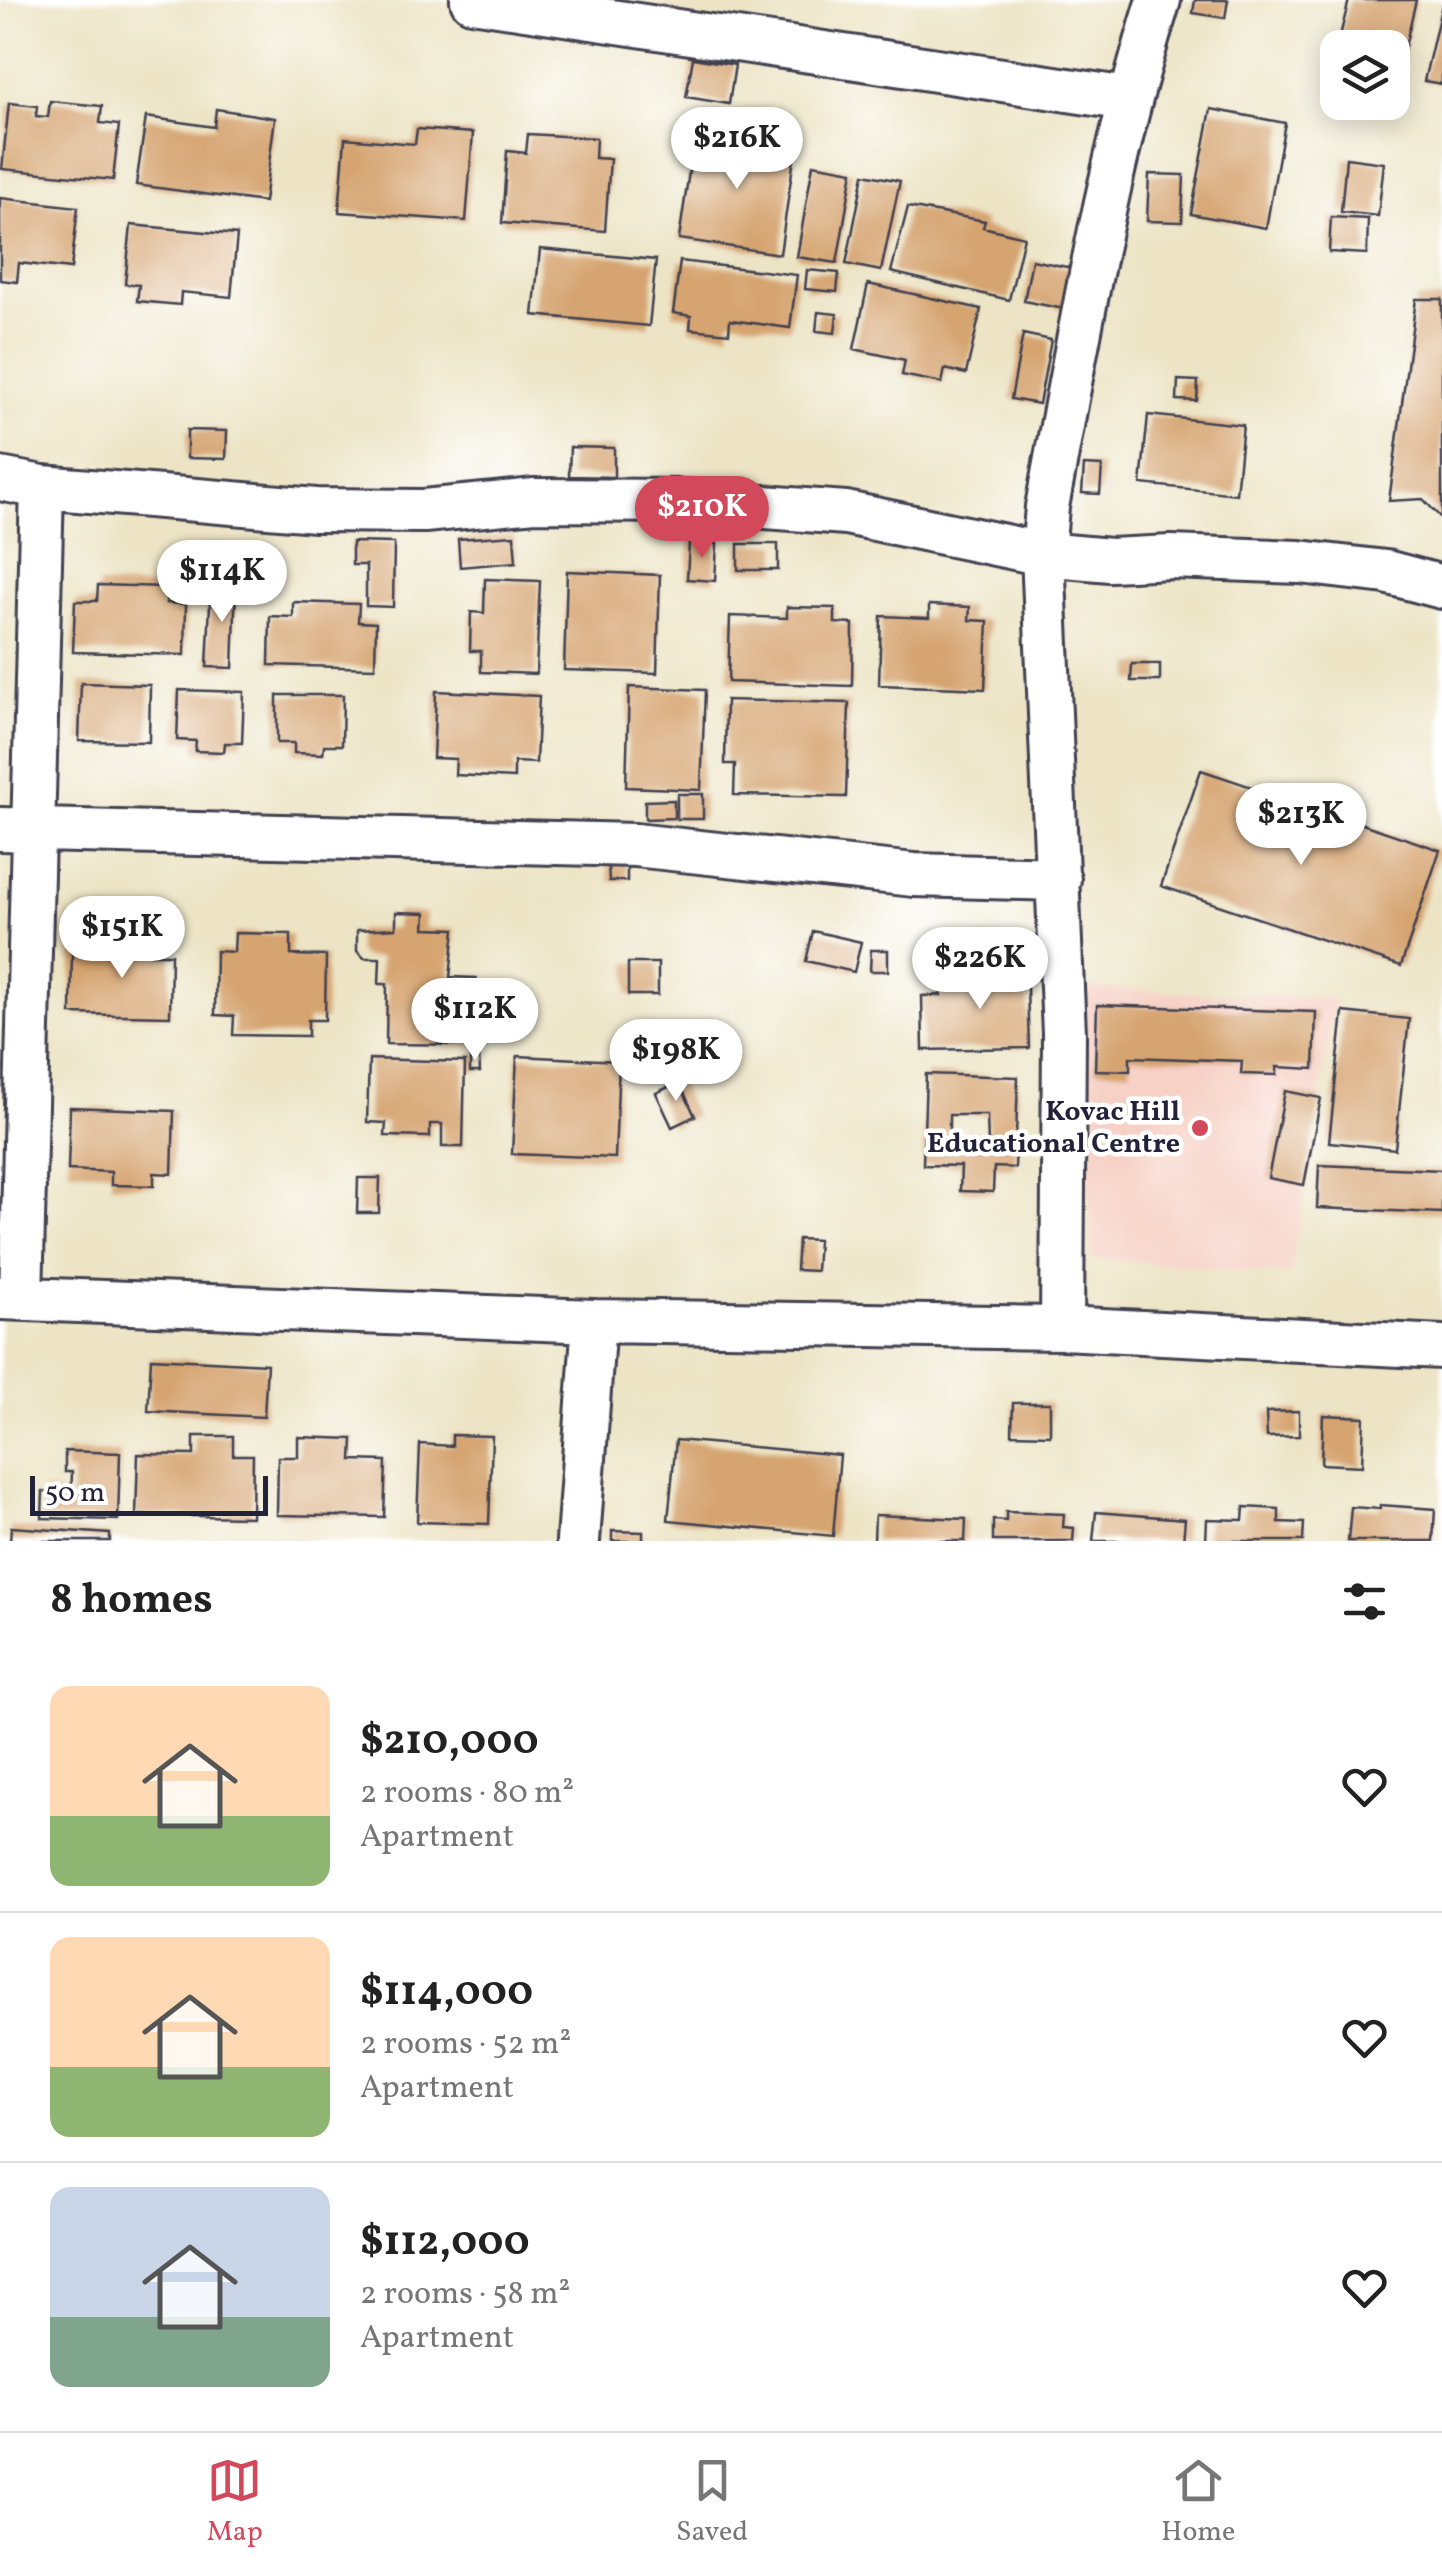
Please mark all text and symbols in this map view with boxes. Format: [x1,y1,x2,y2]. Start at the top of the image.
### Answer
map controls [1320,30,1410,120]
button: layers [1320,30,1410,120]
pin: $216K [667,107,807,192]
text: $216K [693,117,781,161]
pin: $210K [632,476,772,561]
text: $210K [657,486,747,530]
pin: $114K [152,540,292,625]
text: $114K [179,550,265,594]
pin: $213K [1231,783,1371,868]
text: $213K [1258,793,1344,837]
pin: $151K [52,896,192,981]
text: $151K [81,906,163,950]
pin: $226K [910,927,1050,1012]
text: $226K [934,937,1026,981]
pin: $112K [405,978,545,1063]
text: $112K [433,988,517,1032]
pin: $198K [606,1019,746,1104]
text: $198K [632,1029,721,1073]
place label: Kovac Hill Educational Centre [927,1093,1180,1164]
marker: Kovac Hill Educational Centre [1189,1117,1211,1139]
scale bar [30,1471,268,1516]
text: 50 m [45,1474,105,1513]
text: 8 homes [50,1572,213,1631]
icon: filters [1337,1574,1392,1629]
text: $210,000 [360,1713,539,1772]
icon: home [130,1726,250,1846]
icon: heart [1337,1759,1392,1814]
text: 2 rooms · 80 m² [360,1772,574,1816]
text: Apartment [360,1816,514,1860]
text: $114,000 [360,1964,533,2023]
icon: home [130,1977,250,2097]
icon: heart [1337,2010,1392,2065]
text: 2 rooms · 52 m² [360,2023,571,2067]
text: Apartment [360,2067,514,2111]
text: $112,000 [360,2214,530,2273]
icon: home [130,2227,250,2347]
icon: heart [1337,2260,1392,2315]
text: 2 rooms · 58 m² [360,2273,570,2317]
text: Apartment [360,2317,514,2361]
tab: Map [207,2453,263,2552]
tab: Saved [676,2453,748,2552]
tab: Home [1161,2453,1235,2552]

